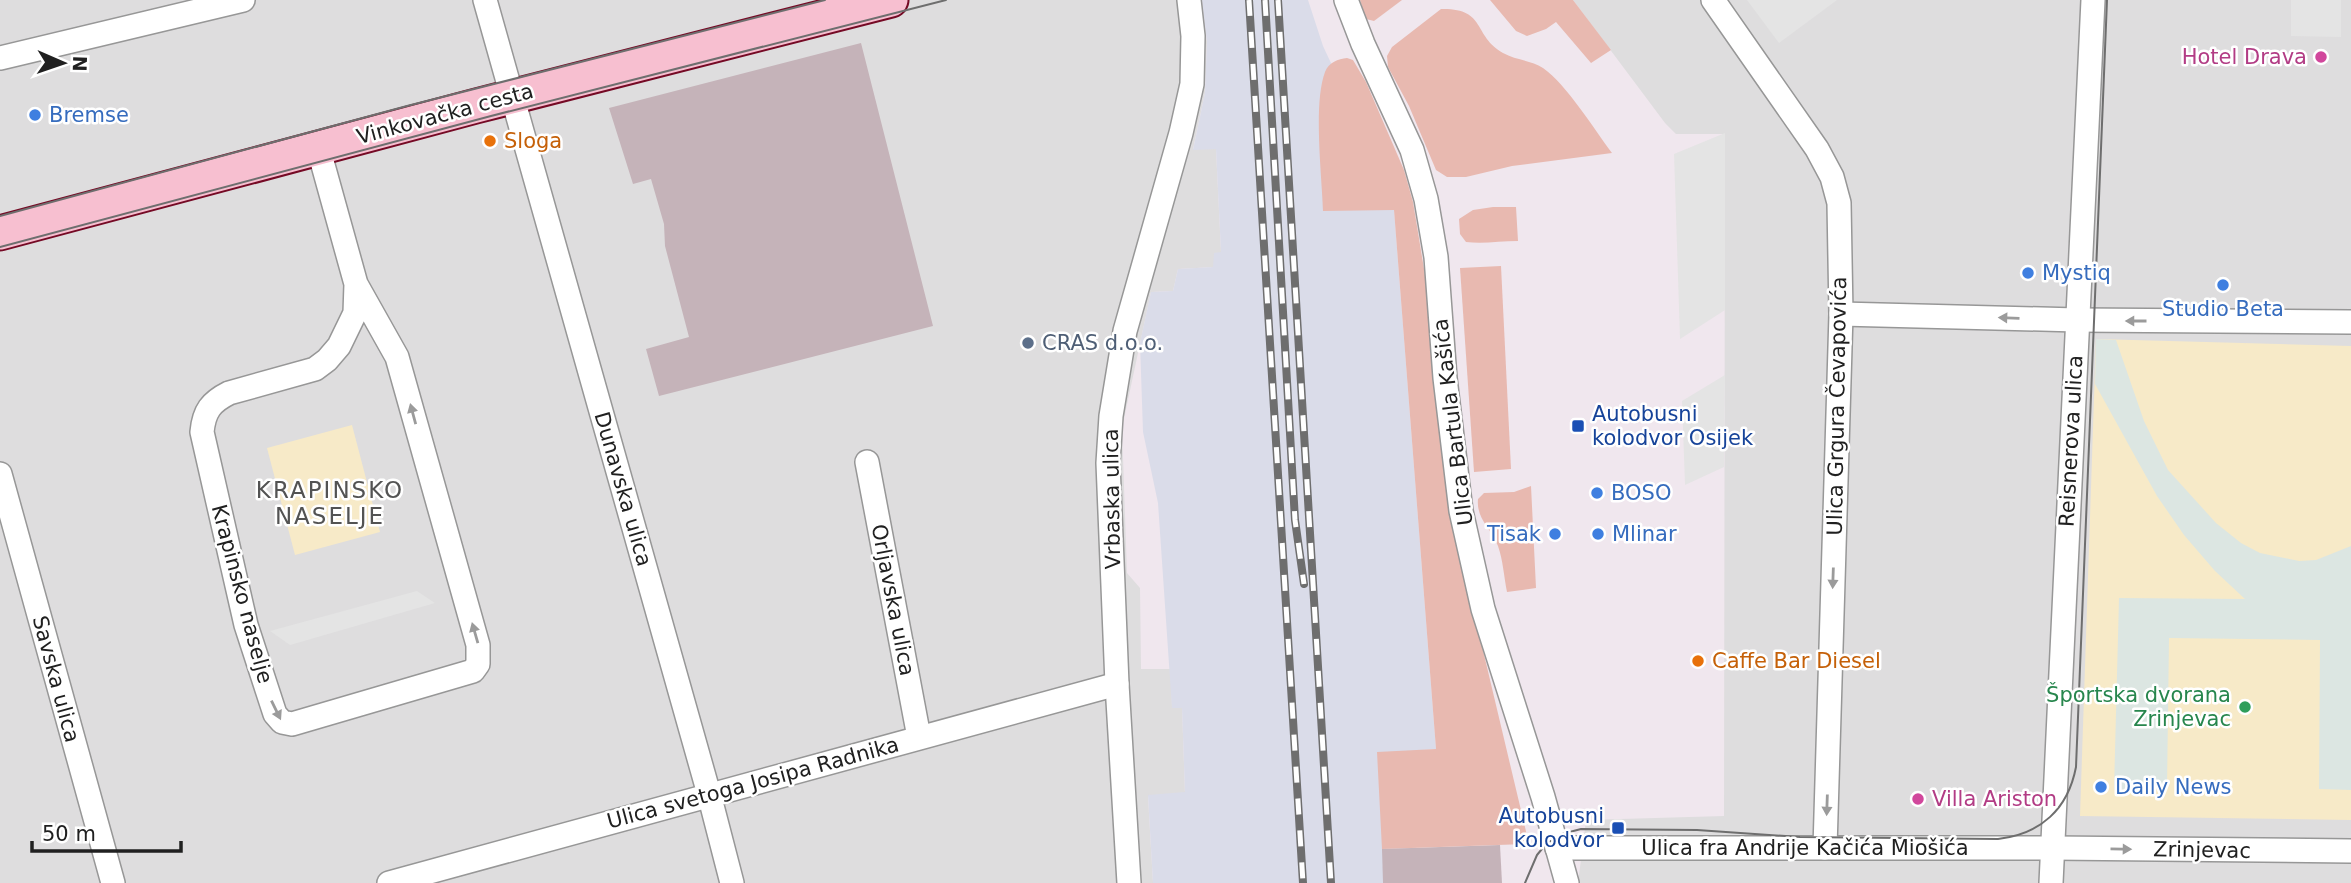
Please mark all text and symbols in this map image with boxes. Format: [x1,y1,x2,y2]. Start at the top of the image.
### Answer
north arrow [28,28,98,98]
place label: Hotel Drava [2182,45,2307,69]
marker: Hotel Drava [2313,49,2329,65]
text: N [69,55,91,72]
street label: Vinkovačka cesta [354,79,536,149]
place label: Bremse [49,103,129,127]
marker: Bremse [27,107,43,123]
place label: Sloga [504,129,562,153]
marker: Sloga [482,133,498,149]
place label: Mystiq [2042,261,2111,285]
marker: Mystiq [2020,265,2036,281]
street label: Ulica Grgura Čevapovića [1822,276,1851,536]
marker: Studio Beta [2215,277,2231,293]
place label: Studio Beta [2162,297,2284,321]
one-way arrow [1998,313,2020,324]
one-way arrow [2125,315,2147,327]
street label: Ulica Bartula Kašića [1428,317,1478,527]
place label: CRAS d.o.o. [1042,331,1163,355]
marker: CRAS d.o.o. [1020,335,1036,351]
street label: Reisnerova ulica [2055,355,2087,527]
place label: Autobusni kolodvor Osijek [1592,402,1754,450]
one-way arrow [408,403,418,424]
street label: Dunavska ulica [589,409,657,569]
marker: Autobusni kolodvor Osijek [1570,418,1586,434]
street label: Vrbaska ulica [1099,428,1125,570]
district label: KRAPINSKO NASELJE [256,477,404,529]
place label: BOSO [1611,481,1671,505]
marker: BOSO [1589,485,1605,501]
street label: Krapinsko naselje [207,502,277,686]
street label: Orljavska ulica [867,522,919,678]
place label: Tisak [1486,522,1542,546]
place label: Mlinar [1612,522,1677,546]
marker: Tisak [1547,526,1563,542]
marker: Mlinar [1590,526,1606,542]
one-way arrow [1828,567,1839,589]
street label: Savska ulica [28,613,84,745]
one-way arrow [469,623,479,644]
place label: Caffe Bar Diesel [1712,649,1881,673]
marker: Caffe Bar Diesel [1690,653,1706,669]
place label: Športska dvorana Zrinjevac [2046,682,2231,731]
marker: Športska dvorana Zrinjevac [2237,699,2253,715]
one-way arrow [269,701,281,721]
street label: Ulica svetoga Josipa Radnika [604,732,902,834]
place label: Daily News [2115,775,2232,799]
marker: Daily News [2093,779,2109,795]
place label: Villa Ariston [1932,787,2057,811]
marker: Villa Ariston [1910,791,1926,807]
one-way arrow [1821,795,1833,817]
place label: Autobusni kolodvor [1499,804,1604,852]
scale bar [32,810,180,854]
marker: Autobusni kolodvor [1610,820,1626,836]
text: 50 m [42,822,96,846]
street label: Ulica fra Andrije Kačića Miošića [1641,836,1969,860]
street label: Zrinjevac [2153,837,2251,863]
one-way arrow [2110,843,2132,855]

